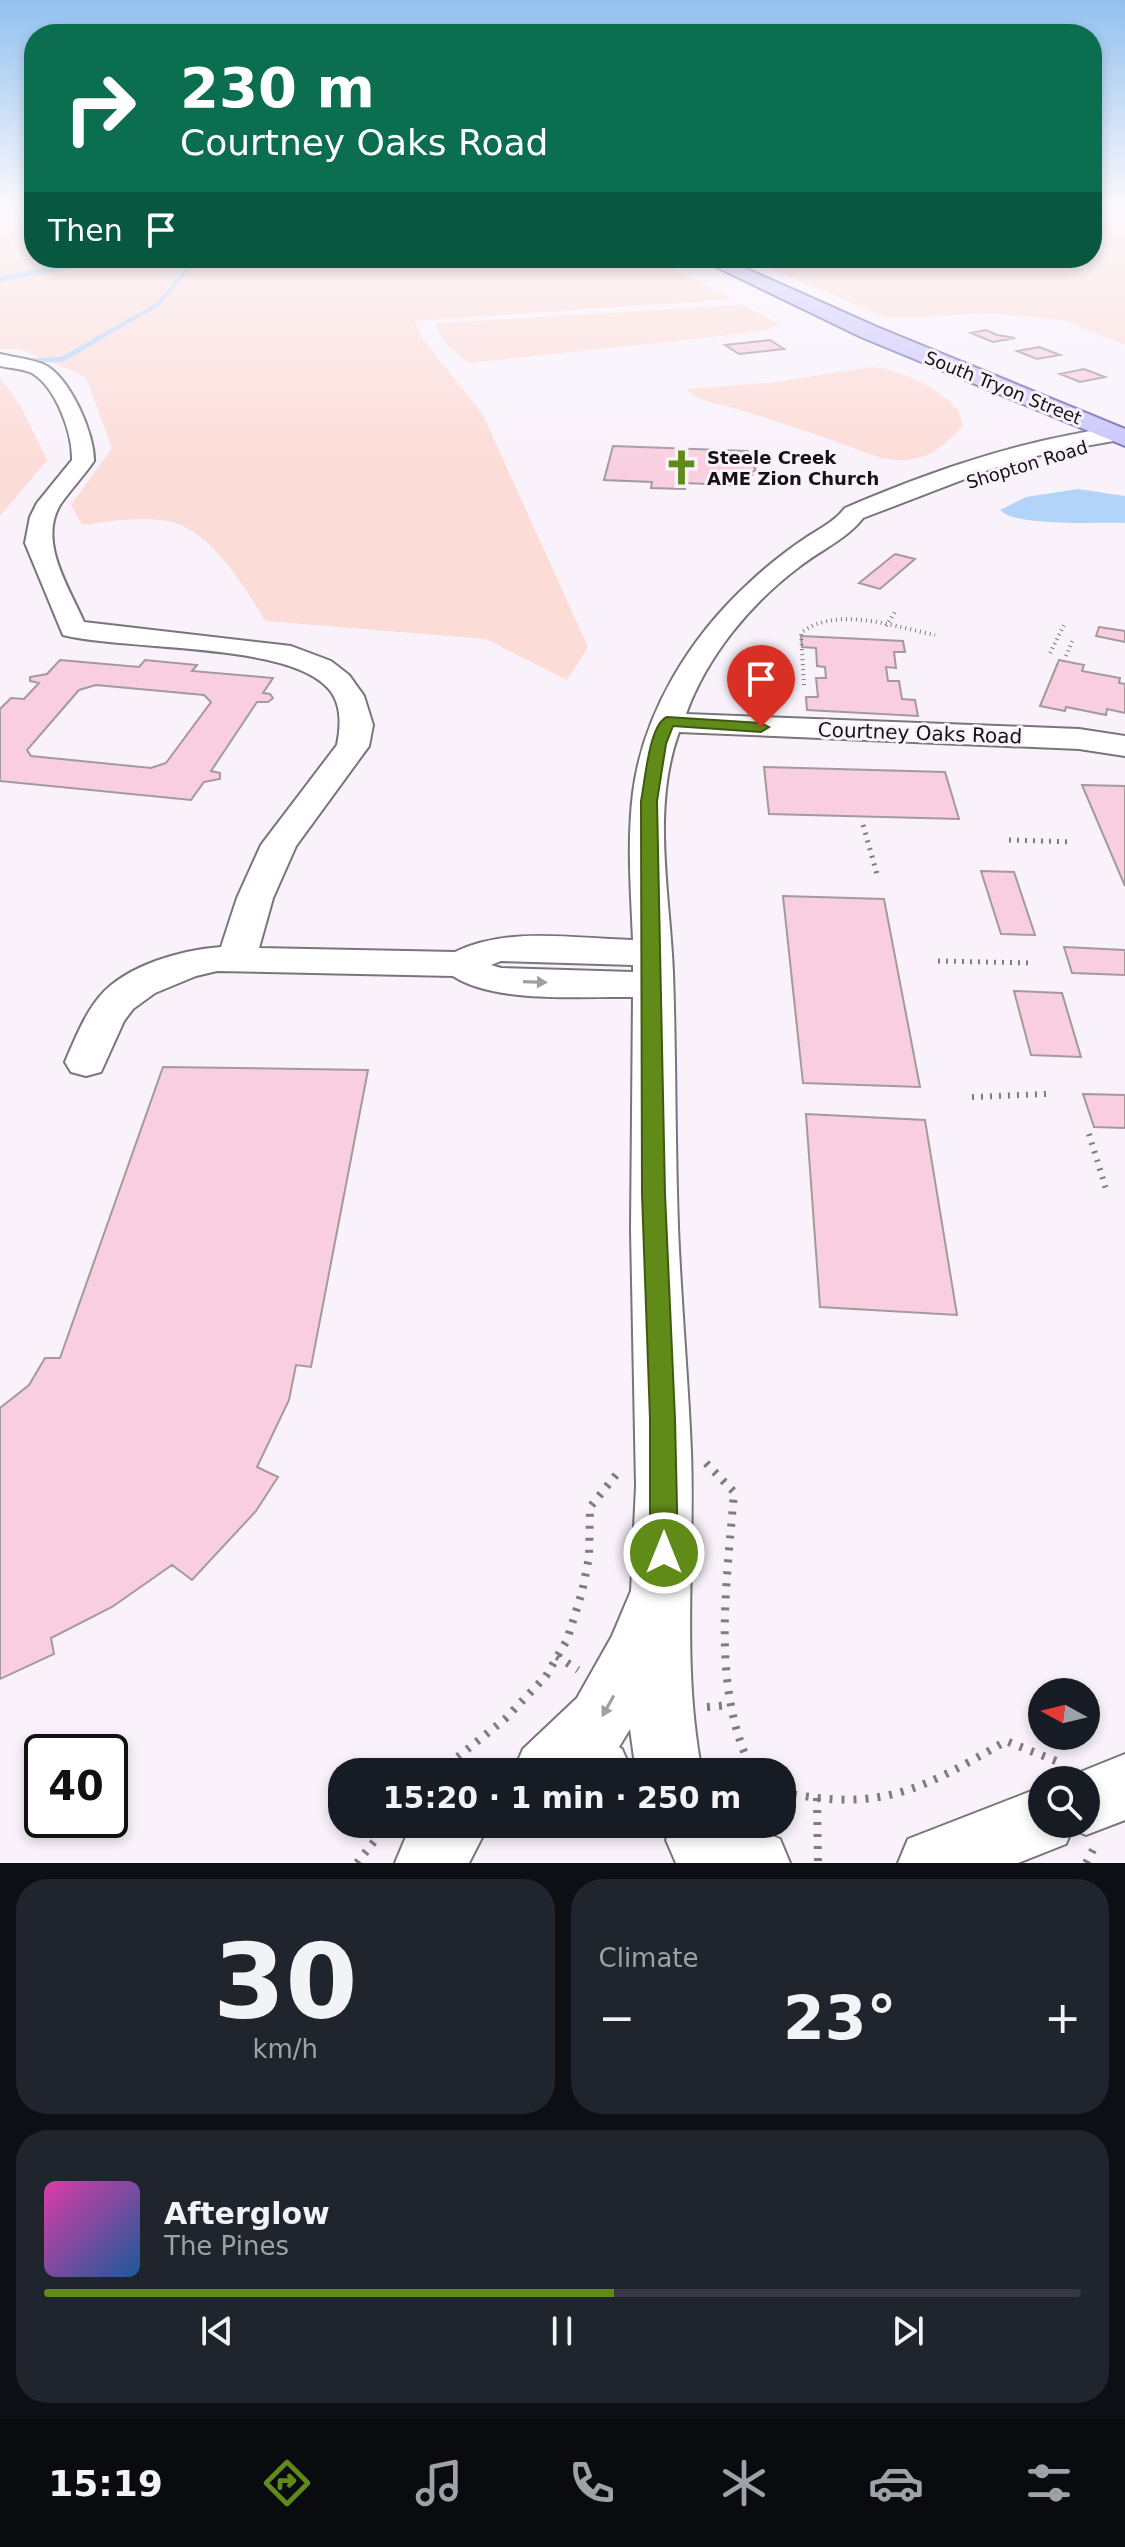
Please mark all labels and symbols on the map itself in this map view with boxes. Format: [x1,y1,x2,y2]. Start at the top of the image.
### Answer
street label: South Tryon Street [922,346,1085,429]
street label: Shopton Road [964,436,1090,493]
place label: Steele Creek AME Zion Church [707,447,879,489]
church icon: Steele Creek AME Zion Church [662,449,700,487]
pin [727,645,795,727]
street label: Courtney Oaks Road [817,717,1023,749]
one-way arrow [523,975,548,988]
position arrow [622,1511,706,1595]
north arrow [1028,1678,1100,1750]
one-way arrow [602,1695,615,1718]
speed limit sign: 40 [24,1734,128,1838]

